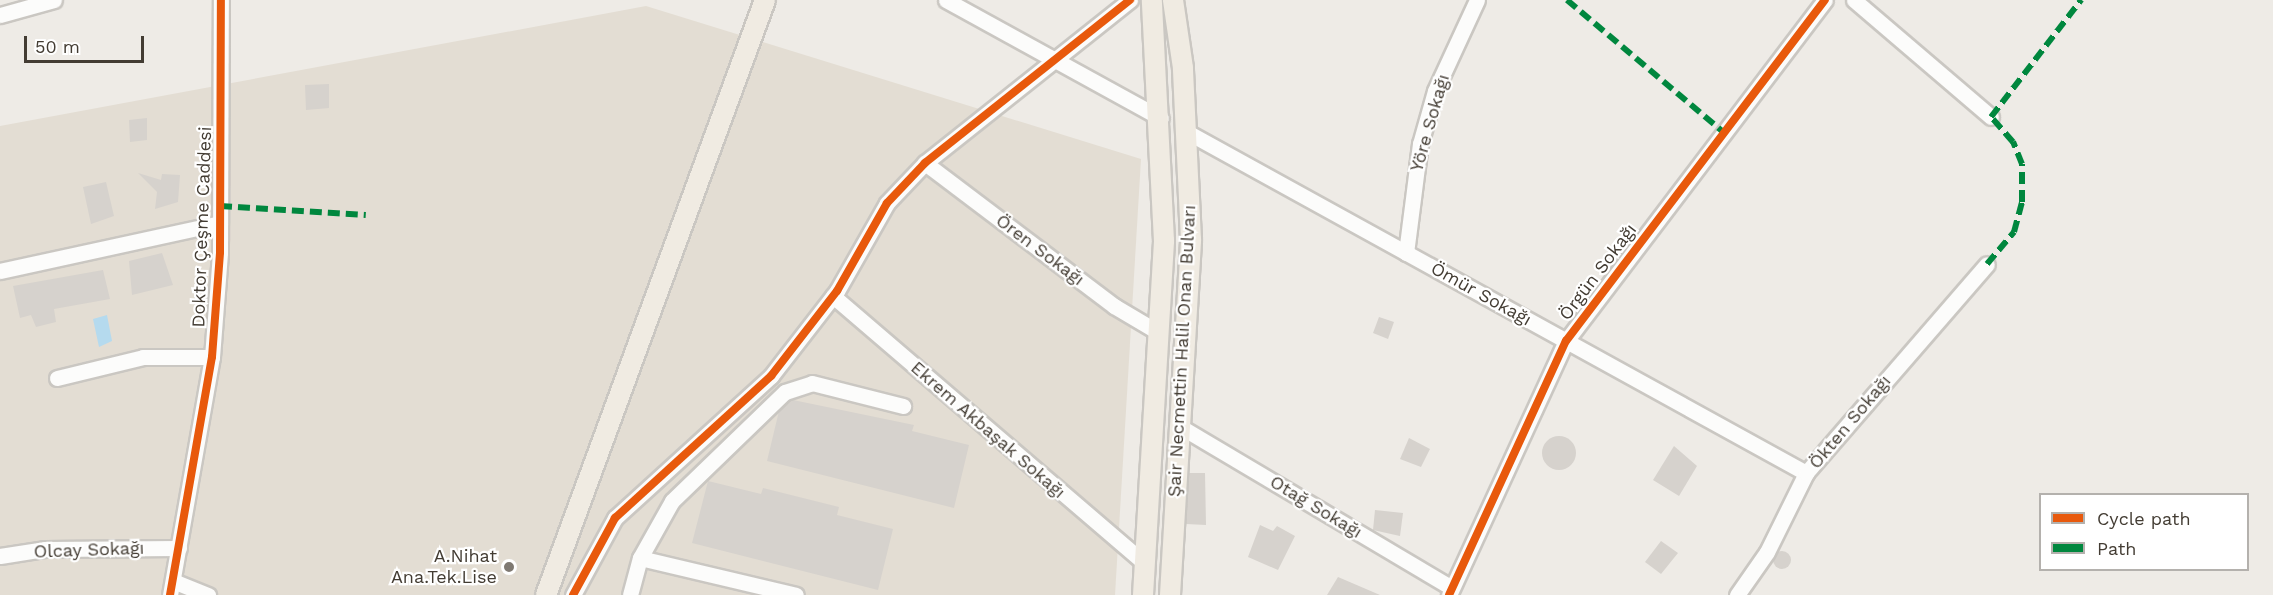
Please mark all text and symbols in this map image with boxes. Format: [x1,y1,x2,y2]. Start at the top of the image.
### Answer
scale bar [27,24,147,62]
text: 50 m [35,36,80,57]
street label: Yöre Sokağı [1406,72,1454,174]
street label: Doktor Çeşme Caddesi [188,126,216,328]
street label: Şair Necmettin Halil Onan Bulvarı [1164,204,1200,498]
street label: Ören Sokağı [992,210,1088,290]
street label: Örgün Sokağı [1555,220,1641,324]
street label: Ömür Sokağı [1427,257,1535,331]
street label: Ekrem Akbaşak Sokağı [906,357,1070,503]
street label: Ökten Sokağı [1805,371,1895,473]
street label: Otağ Sokağı [1266,471,1366,543]
legend [2039,493,2249,571]
text: Cycle path [2097,508,2191,529]
street label: Olcay Sokağı [33,537,145,563]
text: Path [2097,538,2137,559]
place label: A.Nihat Ana.Tek.Lise [391,546,497,588]
marker: A.Nihat Ana.Tek.Lise [502,560,516,574]

